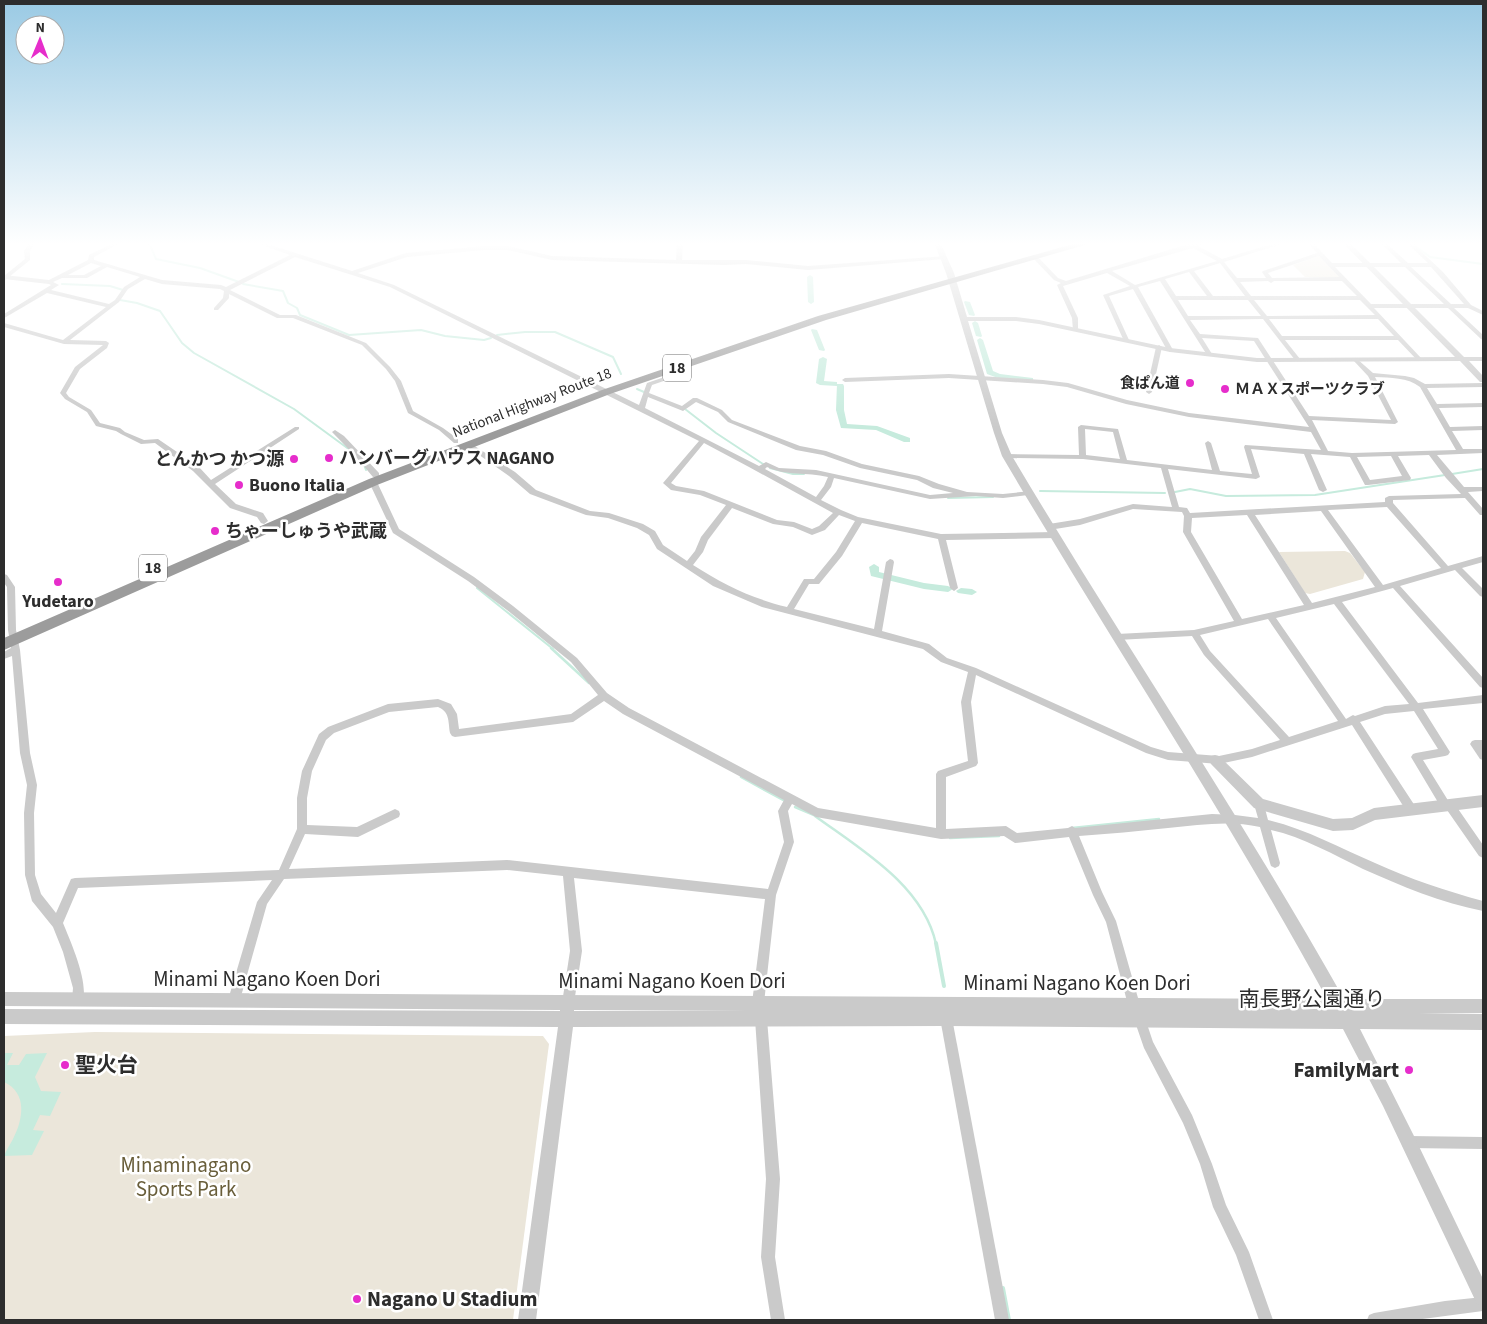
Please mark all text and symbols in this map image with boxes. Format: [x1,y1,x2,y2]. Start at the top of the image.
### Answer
north arrow [15,15,65,65]
text: N [35,18,45,38]
road number: 18 [663,354,691,382]
street label: National Highway Route 18 [449,363,615,443]
place label: 食ぱん道 [1120,373,1180,394]
marker: 食ぱん道 [1184,377,1196,389]
place label: ＭＡＸスポーツクラブ [1235,379,1385,400]
marker: ＭＡＸスポーツクラブ [1219,383,1231,395]
place label: ハンバーグハウス NAGANO [339,446,555,471]
place label: とんかつ かつ源 [154,447,284,472]
marker: ハンバーグハウス NAGANO [323,452,335,464]
marker: とんかつ かつ源 [288,453,300,465]
place label: Buono Italia [249,473,345,498]
marker: Buono Italia [233,479,245,491]
place label: ちゃーしゅうや武蔵 [225,519,387,544]
marker: ちゃーしゅうや武蔵 [209,525,221,537]
road number: 18 [139,554,167,582]
marker: Yudetaro [52,576,64,588]
place label: Yudetaro [21,589,94,614]
street label: Minami Nagano Koen Dori [153,964,381,994]
street label: Minami Nagano Koen Dori [558,966,786,996]
street label: Minami Nagano Koen Dori [963,968,1191,998]
street label: 南長野公園通り [1239,984,1386,1014]
place label: 聖火台 [75,1050,138,1080]
place label: FamilyMart [1294,1055,1399,1085]
marker: 聖火台 [59,1059,71,1071]
marker: FamilyMart [1403,1064,1415,1076]
park label: Minaminagano Sports Park [121,1150,251,1204]
place label: Nagano U Stadium [367,1284,537,1314]
marker: Nagano U Stadium [351,1293,363,1305]

